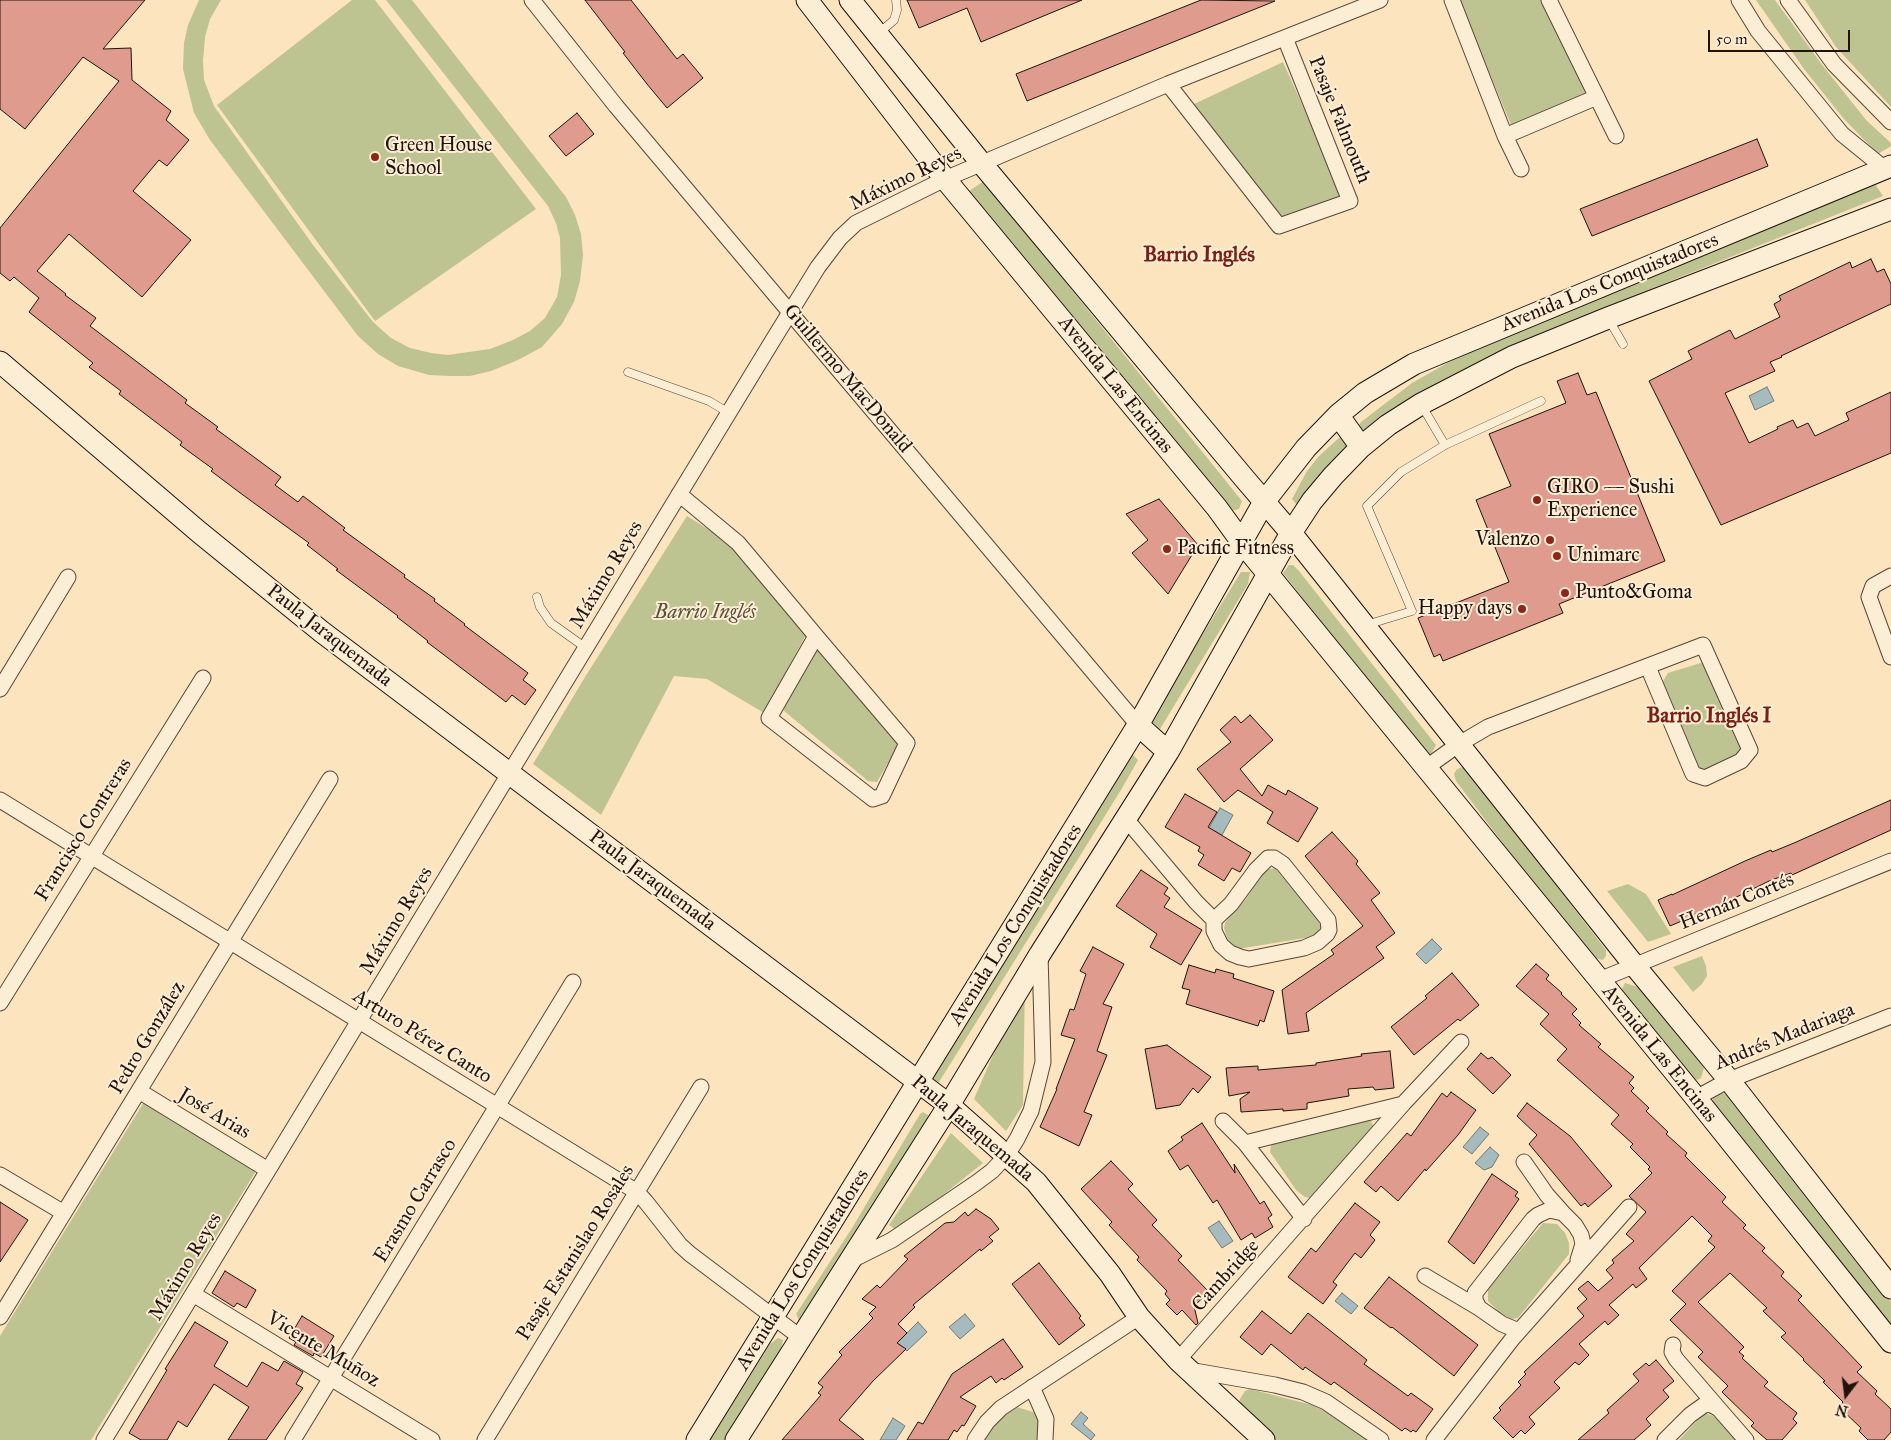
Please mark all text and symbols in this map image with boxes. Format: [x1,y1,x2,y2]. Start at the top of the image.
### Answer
scale bar [1711,20,1854,52]
text: 50 m [1716,30,1748,48]
street label: Pasaje Falmouth [1303,53,1375,187]
place label: Green House School [385,134,492,181]
street label: Máximo Reyes [846,142,966,216]
marker: Green House School [369,151,381,163]
street label: Avenida Los Conquistadores [1498,228,1722,338]
district label: Barrio Inglés [1143,243,1255,269]
street label: Guillermo MacDonald [778,300,916,458]
street label: Avenida Las Encinas [1052,311,1178,459]
place label: GIRO — Sushi Experience [1547,476,1675,523]
marker: GIRO — Sushi Experience [1531,494,1543,506]
street label: Máximo Reyes [565,517,649,633]
place label: Valenzo [1475,528,1540,552]
marker: Valenzo [1544,534,1556,546]
place label: Pacific Fitness [1177,537,1294,561]
marker: Pacific Fitness [1161,543,1173,555]
place label: Unimarc [1567,544,1640,568]
marker: Unimarc [1551,550,1563,562]
street label: Paula Jaraquemada [261,580,397,692]
place label: Punto&Goma [1575,581,1692,605]
marker: Punto&Goma [1559,587,1571,599]
place label: Happy days [1418,597,1512,621]
park label: Barrio Inglés [654,601,756,625]
marker: Happy days [1516,603,1528,615]
district label: Barrio Inglés I [1646,704,1772,730]
street label: Francisco Contreras [30,754,138,906]
street label: Avenida Los Conquistadores [944,820,1088,1030]
street label: Paula Jaraquemada [584,825,720,937]
street label: Máximo Reyes [355,863,439,979]
street label: Hernán Cortés [1676,868,1798,936]
street label: Pedro González [105,977,191,1099]
street label: Avenida Las Encinas [1596,980,1722,1128]
street label: Arturo Pérez Canto [348,985,496,1089]
street label: Andrés Madariaga [1712,998,1858,1076]
street label: Paula Jaraquemada [906,1071,1038,1187]
street label: José Arias [174,1083,254,1145]
street label: Erasmo Carrasco [370,1135,462,1267]
street label: Pasaje Estanislao Rosales [512,1161,640,1345]
street label: Avenida Los Conquistadores [731,1165,875,1375]
street label: Máximo Reyes [144,1209,228,1325]
street label: Cambridge [1187,1235,1265,1317]
street label: Vicente Muñoz [262,1307,384,1393]
north arrow [1821,1370,1871,1420]
text: N [1834,1400,1850,1420]

